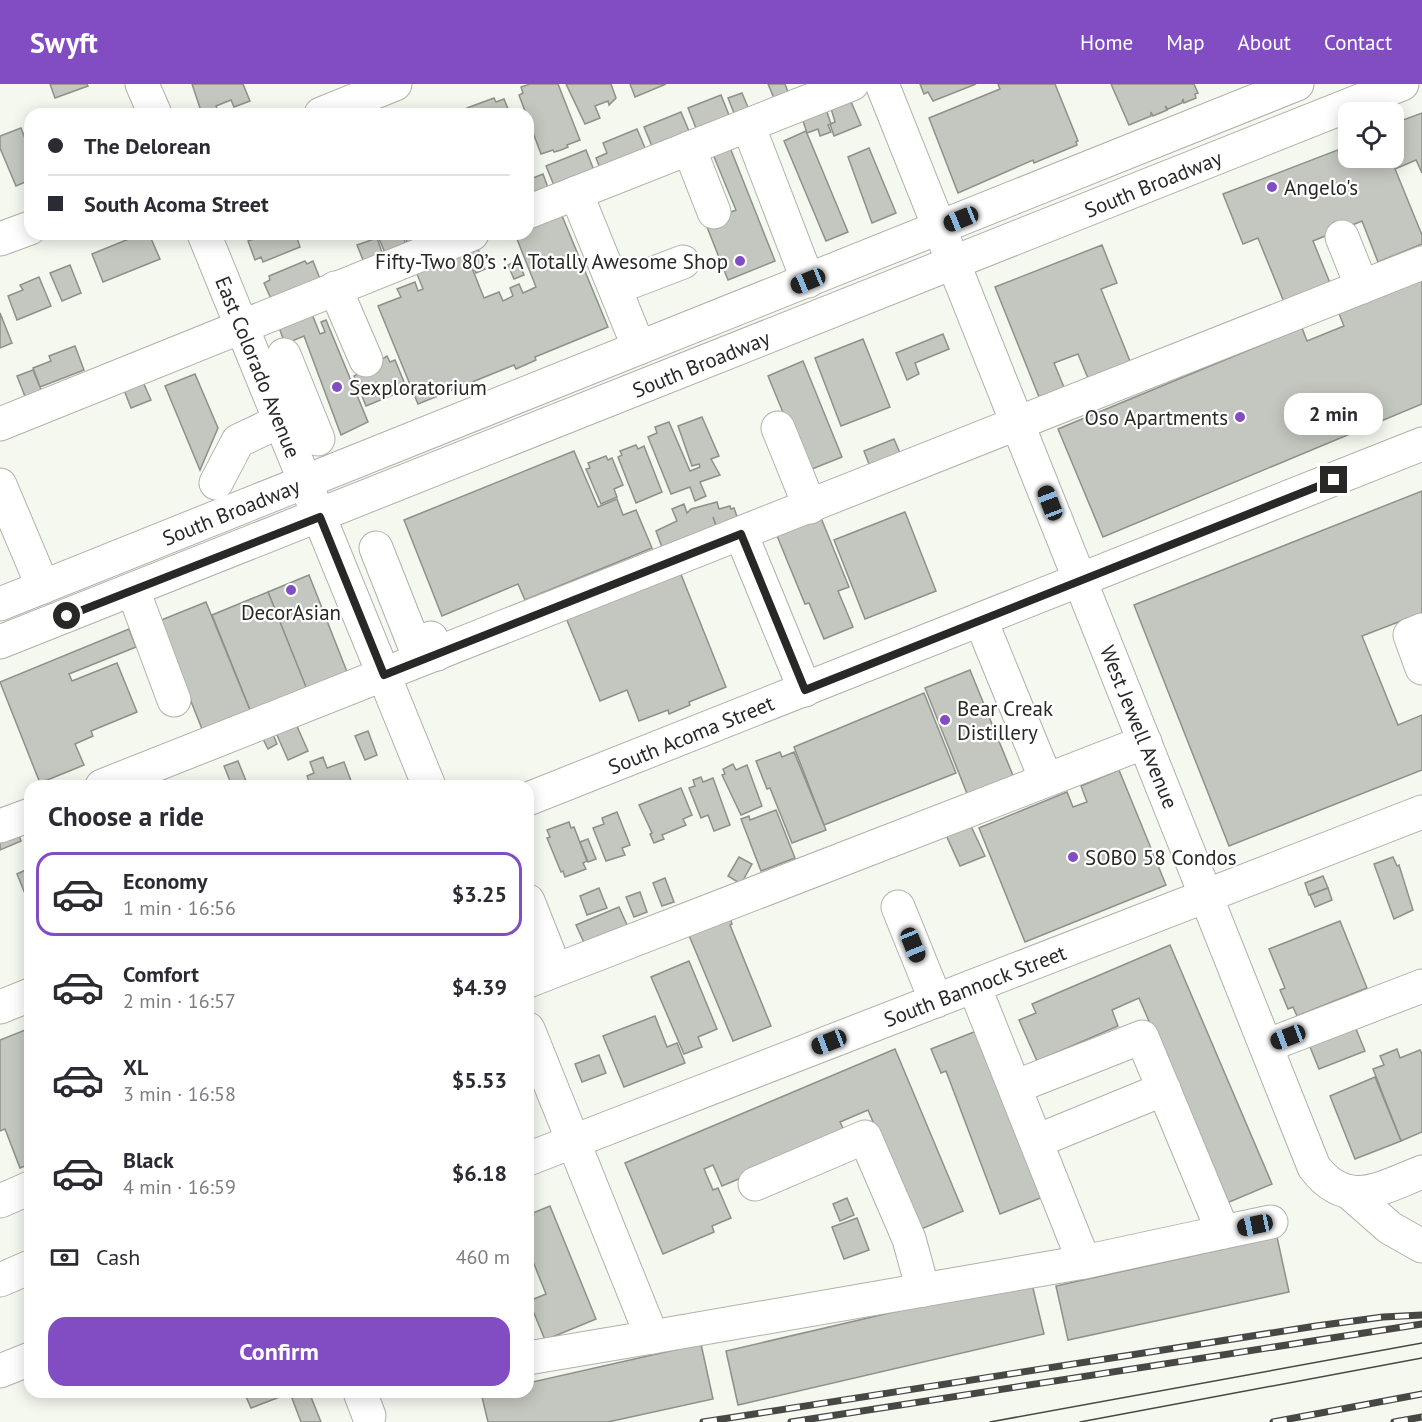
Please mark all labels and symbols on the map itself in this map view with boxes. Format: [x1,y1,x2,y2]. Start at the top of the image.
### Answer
street label: South Broadway [1080,144,1226,224]
place label: Angelo's [1284,174,1358,201]
marker: Angelo's [1265,180,1279,194]
car [941,204,981,234]
place label: Fifty-Two 80’s : A Totally Awesome Shop [375,248,728,275]
marker: Fifty-Two 80’s : A Totally Awesome Shop [733,254,747,268]
car [788,266,828,296]
street label: East Colorado Avenue [209,272,307,462]
street label: South Broadway [628,324,774,404]
place label: Sexploratorium [349,374,487,401]
marker: Sexploratorium [330,380,344,394]
callout: 2 min [1284,393,1384,435]
place label: Oso Apartments [1084,404,1228,431]
marker: Oso Apartments [1233,410,1247,424]
route end [1320,466,1347,493]
street label: South Broadway [158,472,304,552]
car [1035,483,1065,523]
marker: DecorAsian [284,583,298,597]
place label: DecorAsian [241,599,341,626]
route start [53,602,80,629]
street label: West Jewell Avenue [1094,641,1184,813]
street label: South Acoma Street [604,689,778,781]
place label: Bear Creak Distillery [957,695,1053,746]
marker: Bear Creak Distillery [938,713,952,727]
place label: SOBO 58 Condos [1085,844,1237,871]
marker: SOBO 58 Condos [1066,850,1080,864]
car [898,925,928,965]
street label: South Bannock Street [880,939,1070,1033]
car [1268,1022,1308,1052]
car [809,1027,849,1057]
car [1236,1212,1274,1238]

